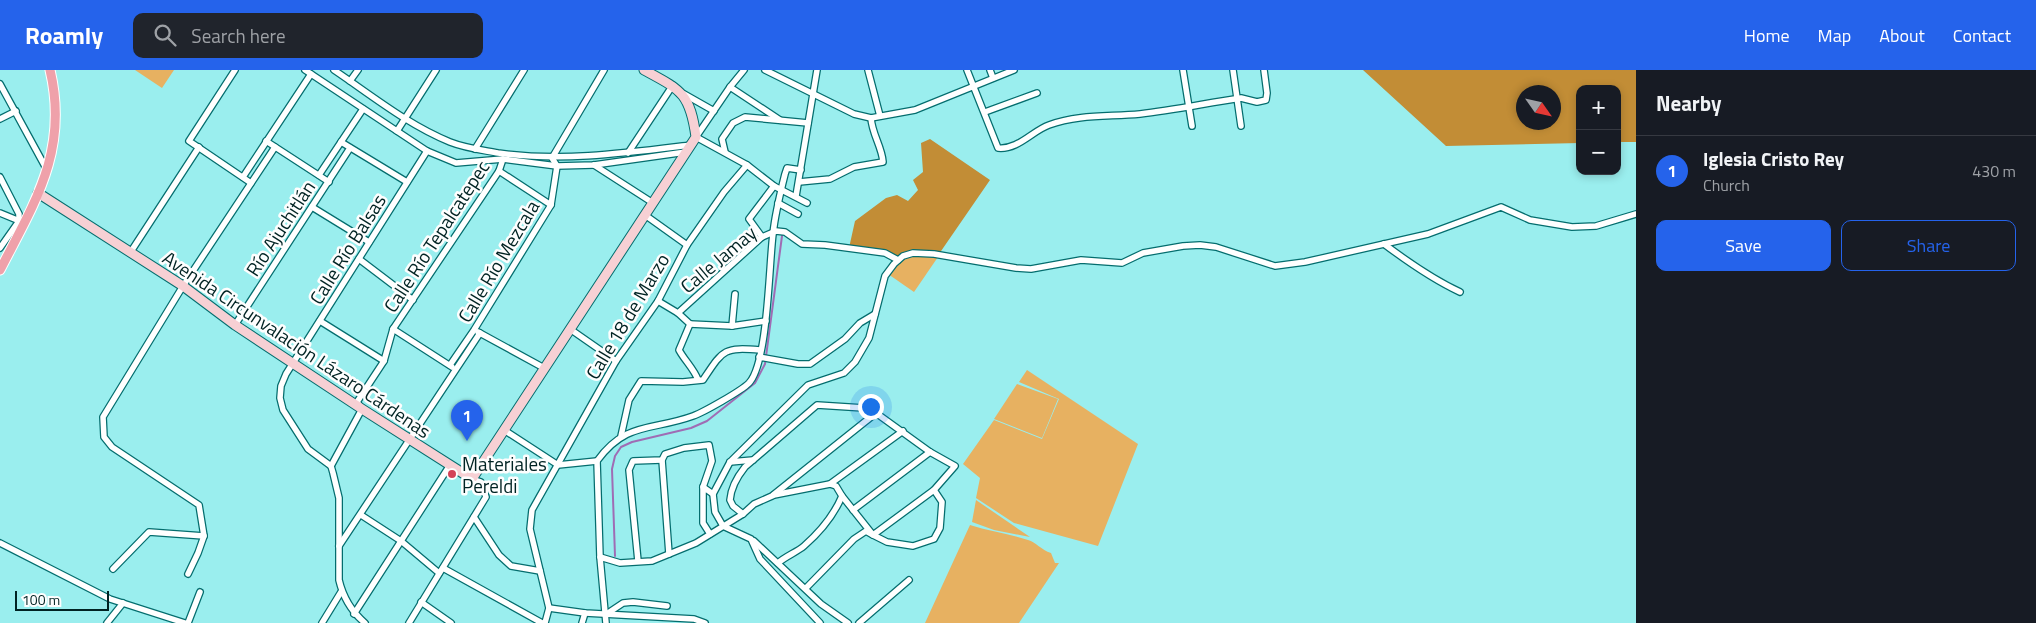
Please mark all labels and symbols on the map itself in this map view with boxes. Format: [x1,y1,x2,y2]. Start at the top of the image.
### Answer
north arrow [1516,85,1561,130]
street label: Calle Río Tepalcatepec [376,154,496,318]
street label: Río Ajuchitlán [238,174,322,282]
street label: Calle Río Balsas [302,188,393,310]
street label: Calle Río Mezcala [450,194,546,328]
street label: Calle Jamay [673,218,763,300]
street label: Avenida Circunvalación Lázaro Cárdenas [157,243,437,445]
street label: Calle 18 de Marzo [578,248,676,384]
your location [858,394,884,420]
pin: 1 [451,400,483,441]
place label: Materiales Pereldi [462,449,547,500]
marker: Materiales Pereldi [446,468,458,480]
scale bar [15,588,109,611]

